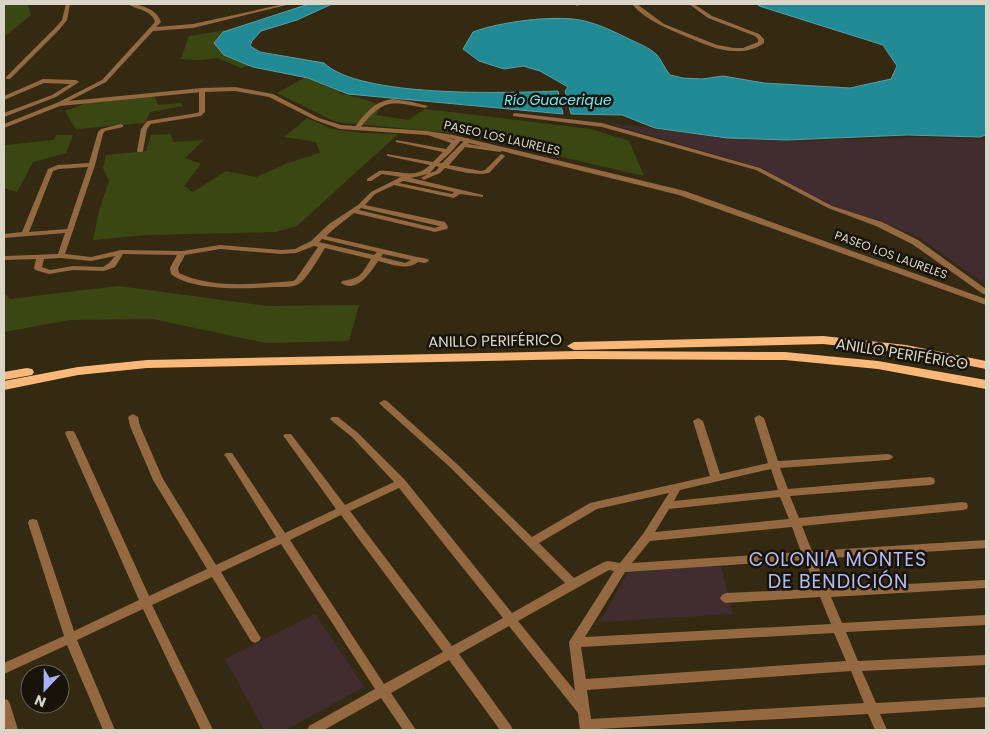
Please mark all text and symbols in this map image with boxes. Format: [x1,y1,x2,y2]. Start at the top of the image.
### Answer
water label: Río Guacerique [504,90,612,110]
street label: PASEO LOS LAURELES [442,116,562,159]
street label: PASEO LOS LAURELES [832,226,950,283]
street label: ANILLO PERIFÉRICO [428,329,562,352]
street label: ANILLO PERIFÉRICO [834,333,970,374]
district label: COLONIA MONTES DE BENDICIÓN [749,546,927,595]
north arrow [20,664,70,714]
text: N [32,690,49,712]

